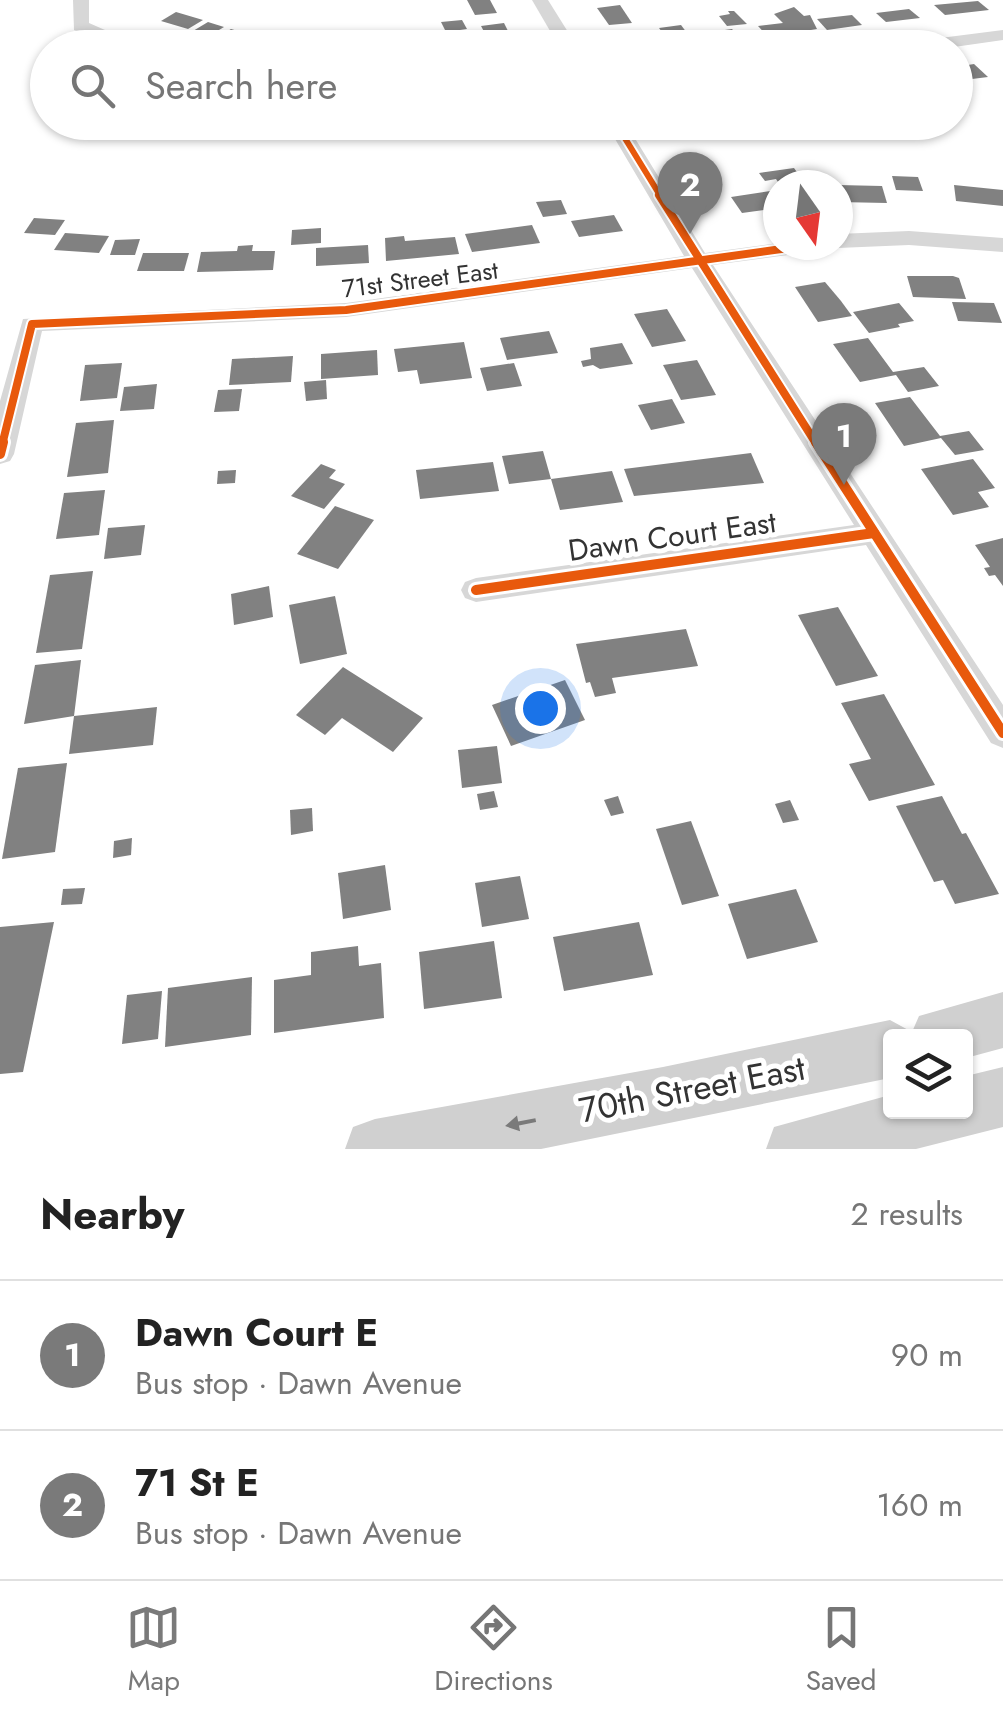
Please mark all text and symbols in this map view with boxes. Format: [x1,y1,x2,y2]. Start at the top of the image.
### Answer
search box [30,30,973,140]
icon: search [65,58,120,113]
text: Search here [145,58,337,113]
pin: 2 [658,152,722,234]
north arrow [763,170,853,260]
street label: 71st Street East [340,252,500,306]
pin: 1 [812,402,876,485]
street label: Dawn Court East [565,500,779,572]
your location [515,683,566,734]
map controls [883,1029,973,1119]
button: layers [883,1029,973,1119]
street label: 70th Street East [575,1042,810,1135]
one-way arrow [505,1116,536,1132]
text: Nearby [40,1184,184,1245]
text: 2 results [851,1191,963,1237]
text: Dawn Court E [135,1305,378,1360]
text: 1 [64,1332,81,1378]
text: 90 m [891,1332,963,1378]
text: Bus stop · Dawn Avenue [135,1360,462,1406]
text: 71 St E [135,1455,259,1510]
text: 2 [62,1482,83,1528]
text: 160 m [876,1482,963,1528]
text: Bus stop · Dawn Avenue [135,1510,462,1556]
tab: Map [126,1600,181,1701]
tab: Directions [434,1600,553,1701]
tab: Saved [806,1600,877,1701]

